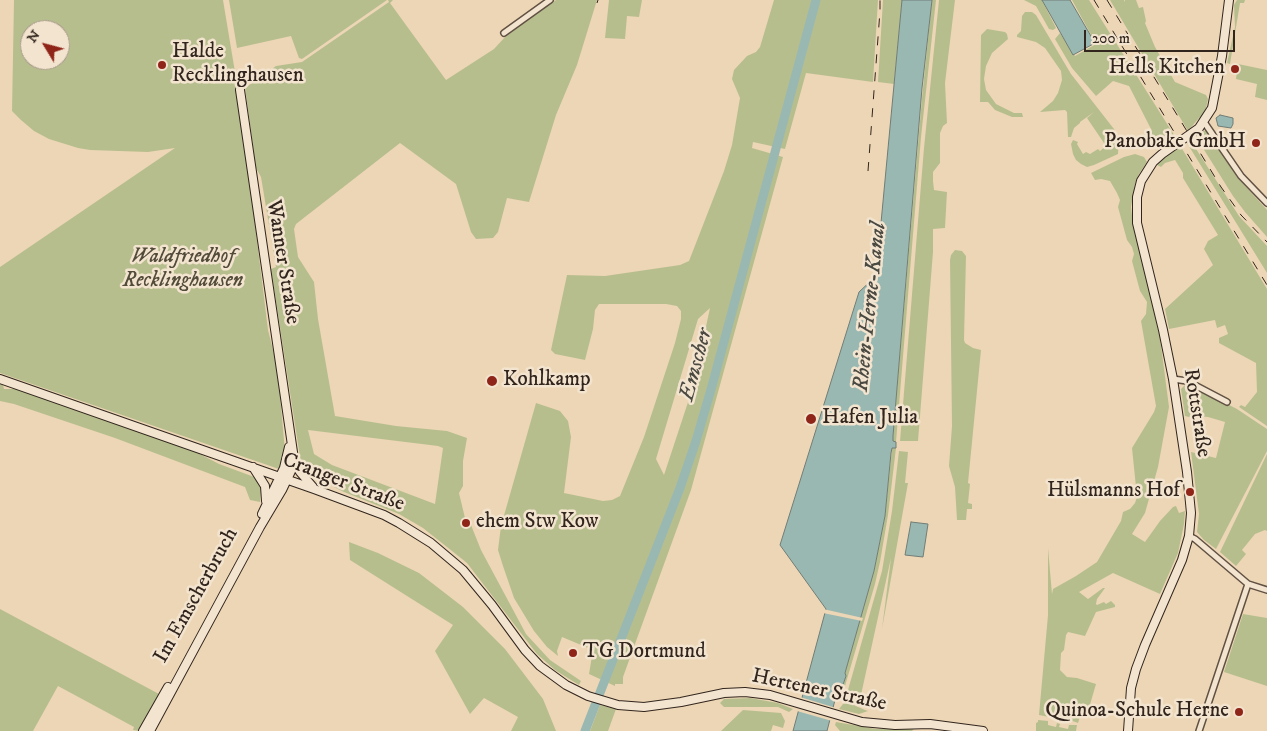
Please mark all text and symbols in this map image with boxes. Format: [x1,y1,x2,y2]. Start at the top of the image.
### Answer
north arrow [20,20,70,70]
scale bar [1087,20,1238,52]
text: N [23,27,44,47]
text: 200 m [1092,29,1130,48]
place label: Halde Recklinghausen [172,40,304,90]
place label: Hells Kitchen [1108,56,1225,82]
marker: Halde Recklinghausen [156,59,168,71]
marker: Hells Kitchen [1229,63,1241,75]
place label: Panobake GmbH [1104,130,1246,156]
marker: Panobake GmbH [1250,137,1262,149]
street label: Wanner Straße [260,198,304,326]
water label: Rhein-Herne-Kanal [849,221,893,393]
park label: Waldfriedhof Recklinghausen [123,245,243,295]
water label: Emscher [675,326,719,404]
street label: Rottstraße [1177,367,1215,459]
place label: Kohlkamp [503,368,591,394]
marker: Kohlkamp [485,374,499,388]
place label: Hafen Julia [822,406,918,432]
marker: Hafen Julia [804,412,818,426]
street label: Cranger Straße [278,448,408,518]
place label: Hülsmanns Hof [1047,479,1180,505]
marker: Hülsmanns Hof [1184,486,1196,498]
place label: ehem Stw Kow [476,510,598,536]
marker: ehem Stw Kow [460,517,472,529]
street label: Im Emscherbruch [149,524,245,668]
place label: TG Dortmund [583,640,706,666]
marker: TG Dortmund [567,647,579,659]
street label: Hertener Straße [749,664,889,718]
place label: Quinoa-Schule Herne [1045,699,1229,725]
marker: Quinoa-Schule Herne [1233,706,1245,718]

